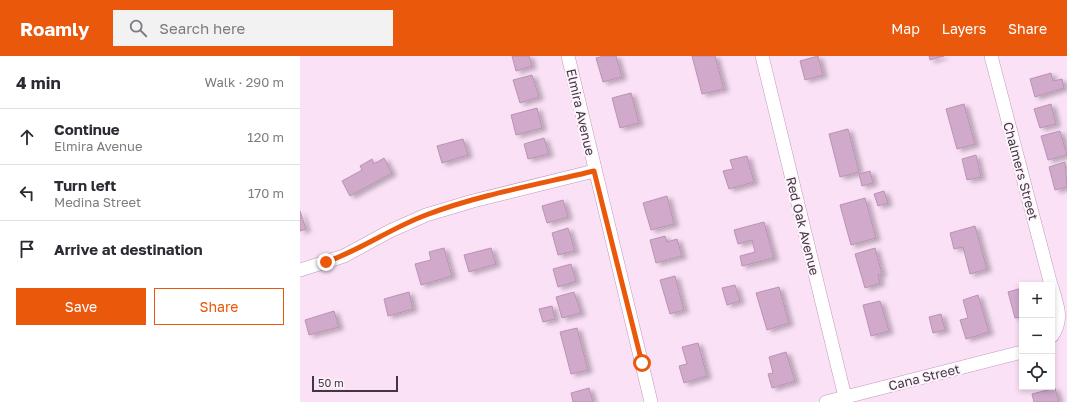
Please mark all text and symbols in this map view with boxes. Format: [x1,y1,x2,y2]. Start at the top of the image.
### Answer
search box [113,10,393,46]
text: Roamly [20,17,89,40]
icon: search [127,17,149,39]
text: Search here [159,19,245,37]
text: Map [891,20,920,37]
text: Layers [942,20,986,37]
text: Share [1008,20,1047,37]
street label: Elmira Avenue [563,67,599,157]
text: 4 min [16,72,61,93]
text: Walk · 290 m [205,74,284,90]
text: Continue [54,120,120,138]
street label: Chalmers Street [1000,120,1042,222]
icon: ahead [16,126,38,148]
text: 120 m [247,129,284,145]
text: Elmira Avenue [54,138,143,154]
street label: Red Oak Avenue [783,175,823,277]
text: Turn left [54,176,116,194]
icon: left [16,182,38,204]
text: 170 m [248,185,284,201]
text: Medina Street [54,194,141,210]
icon: arrive [16,238,38,260]
text: Arrive at destination [54,240,203,258]
route end [317,253,335,271]
map controls [1019,282,1055,390]
button: + [1019,282,1055,318]
button: Save [16,288,146,325]
button: Share [154,288,284,325]
button: − [1019,318,1055,354]
route start [633,354,651,372]
button: locate [1019,354,1055,390]
street label: Cana Street [887,360,961,394]
scale bar [312,374,398,393]
text: 50 m [318,376,344,389]

